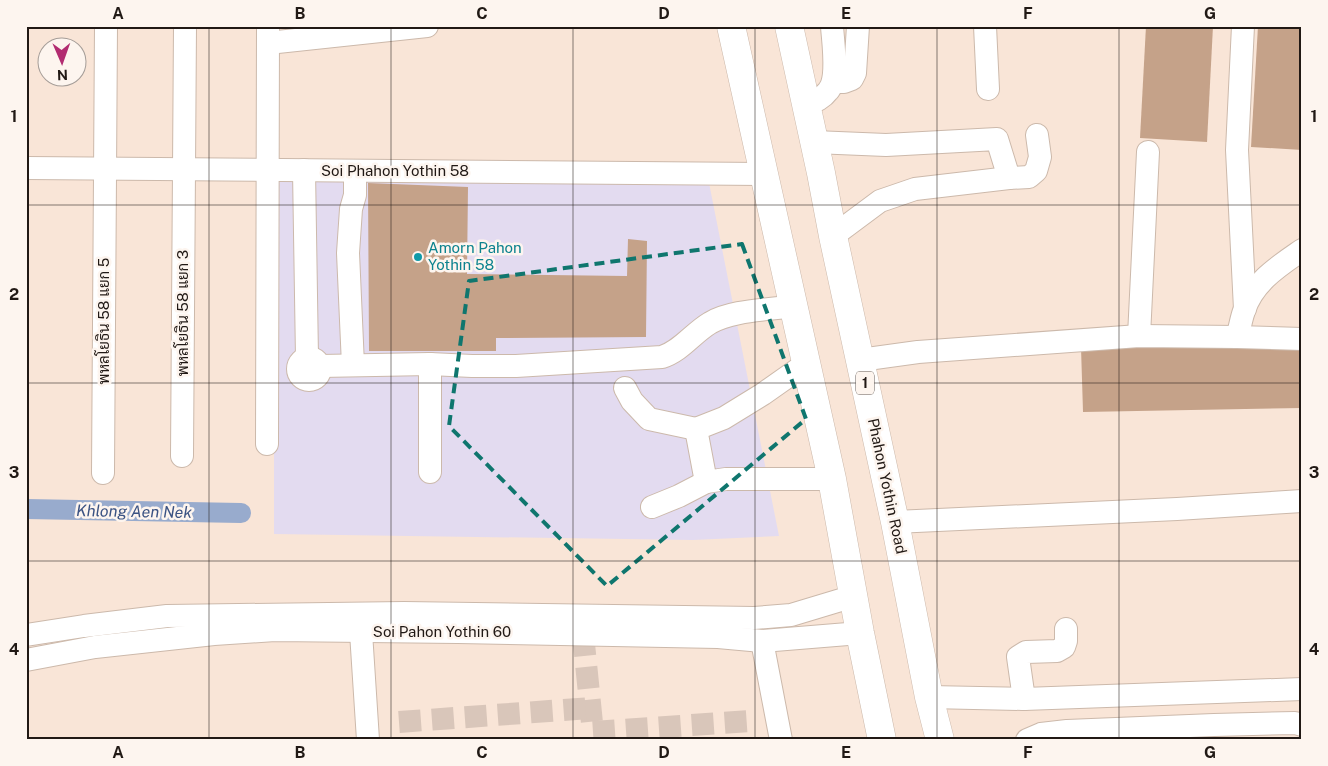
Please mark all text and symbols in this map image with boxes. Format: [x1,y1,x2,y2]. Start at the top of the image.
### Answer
text: A [112,4,124,23]
text: B [295,4,306,23]
text: C [476,4,488,23]
text: D [658,4,670,23]
text: E [841,4,851,23]
text: F [1023,4,1033,23]
text: G [1204,4,1216,23]
north arrow [38,38,88,88]
text: N [57,67,68,83]
text: 1 [11,107,17,126]
text: 1 [1311,107,1317,126]
street label: Soi Phahon Yothin 58 [321,162,469,179]
place label: Amorn Pahon Yothin 58 [428,239,522,273]
street label: พหลโยธิน 58 แยก 3 [173,250,191,376]
marker: Amorn Pahon Yothin 58 [412,251,424,263]
street label: พหลโยธิน 58 แยก 5 [94,258,112,384]
text: 2 [9,285,19,304]
text: 2 [1309,285,1319,304]
road number: 1 [856,372,874,394]
street label: Phahon Yothin Road [865,416,910,555]
text: 3 [9,463,19,482]
text: 3 [1309,463,1319,482]
water label: Khlong Aen Nek [76,501,193,522]
street label: Soi Pahon Yothin 60 [373,623,511,640]
text: 4 [9,640,20,659]
text: 4 [1309,640,1320,659]
text: A [112,743,124,762]
text: B [295,743,306,762]
text: C [476,743,488,762]
text: D [658,743,670,762]
text: E [841,743,851,762]
text: F [1023,743,1033,762]
text: G [1204,743,1216,762]

